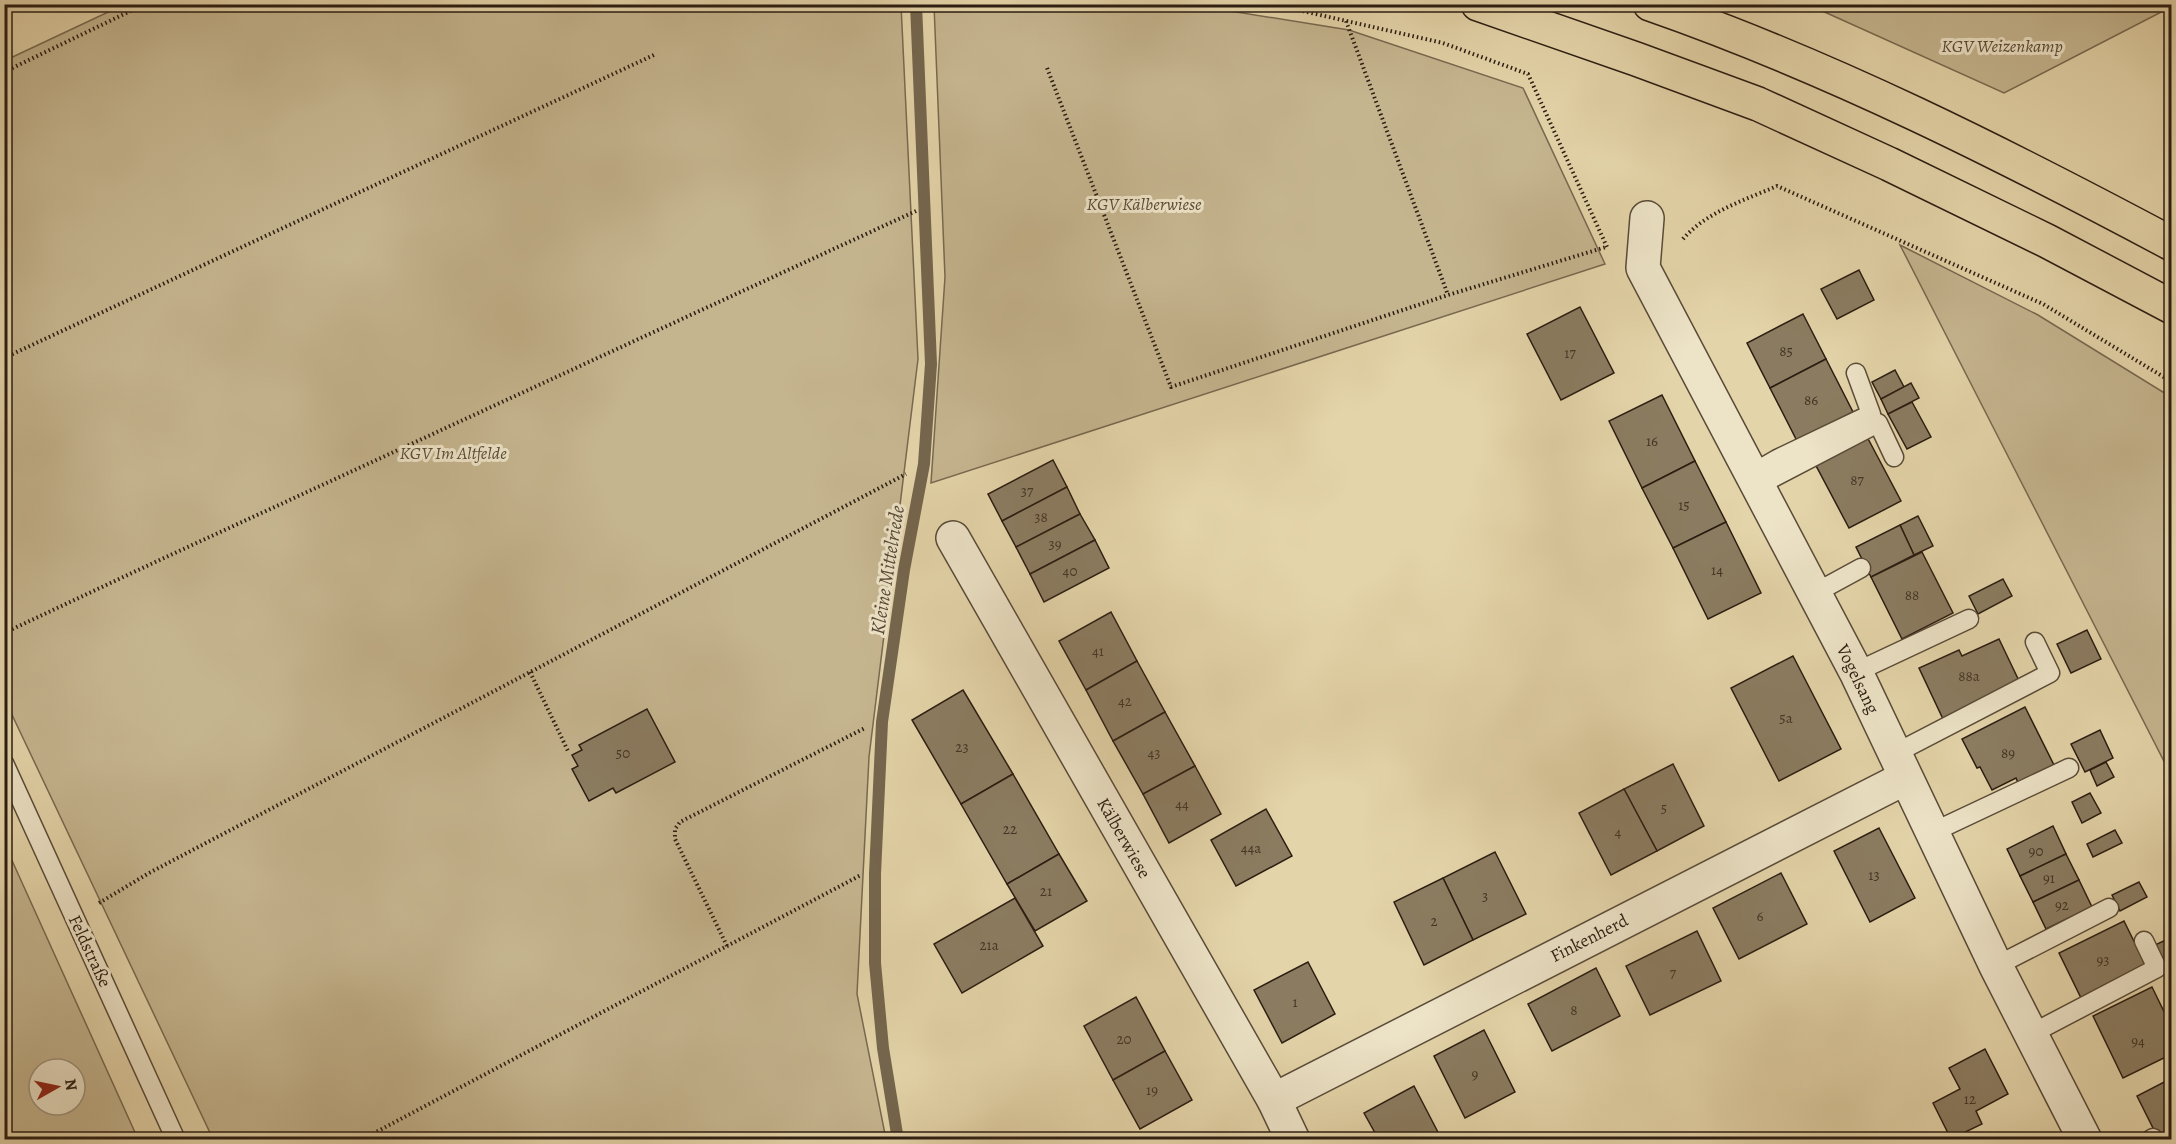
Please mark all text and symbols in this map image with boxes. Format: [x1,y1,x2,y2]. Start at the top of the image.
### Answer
park label: KGV Weizenkamp [1941,34,2063,58]
park label: KGV Kälberwiese [1086,192,1202,216]
house number: 85 [1779,341,1793,361]
house number: 17 [1564,343,1576,363]
house number: 86 [1804,390,1818,410]
house number: 16 [1646,431,1658,451]
park label: KGV Im Altfelde [399,441,507,465]
house number: 87 [1850,470,1864,490]
house number: 37 [1021,481,1034,501]
house number: 15 [1678,495,1690,515]
water label: Kleine Mittelriede [864,504,911,637]
house number: 38 [1034,507,1048,527]
house number: 39 [1048,534,1062,554]
house number: 14 [1711,560,1723,580]
house number: 40 [1063,561,1077,581]
house number: 88 [1905,585,1919,605]
street label: Vogelsang [1830,639,1885,718]
house number: 41 [1092,641,1104,661]
house number: 88a [1958,666,1980,686]
house number: 42 [1118,691,1132,711]
house number: 5a [1779,708,1793,728]
house number: 23 [955,737,969,757]
house number: 50 [616,743,630,763]
house number: 43 [1147,743,1161,763]
house number: 89 [2001,743,2015,763]
street label: Kälberwiese [1091,793,1157,883]
house number: 44 [1175,794,1189,814]
house number: 5 [1661,798,1667,818]
house number: 22 [1003,819,1017,839]
house number: 4 [1615,822,1622,842]
house number: 44a [1241,838,1261,858]
house number: 90 [2029,841,2043,861]
house number: 13 [1868,865,1880,885]
house number: 91 [2043,868,2055,888]
house number: 21 [1040,881,1052,901]
house number: 3 [1482,886,1488,906]
house number: 92 [2055,895,2069,915]
house number: 6 [1757,906,1764,926]
street label: Finkenherd [1546,908,1632,968]
street label: Feldstraße [63,911,117,991]
house number: 2 [1430,911,1438,931]
house number: 21a [979,935,999,955]
house number: 93 [2096,950,2110,970]
house number: 7 [1670,963,1677,983]
house number: 1 [1292,992,1298,1012]
house number: 8 [1570,1000,1578,1020]
house number: 20 [1116,1029,1132,1049]
house number: 94 [2131,1031,2145,1051]
north arrow [27,1057,87,1117]
house number: 9 [1472,1064,1479,1084]
text: N [59,1077,83,1093]
house number: 19 [1146,1080,1158,1100]
house number: 12 [1964,1089,1976,1109]

